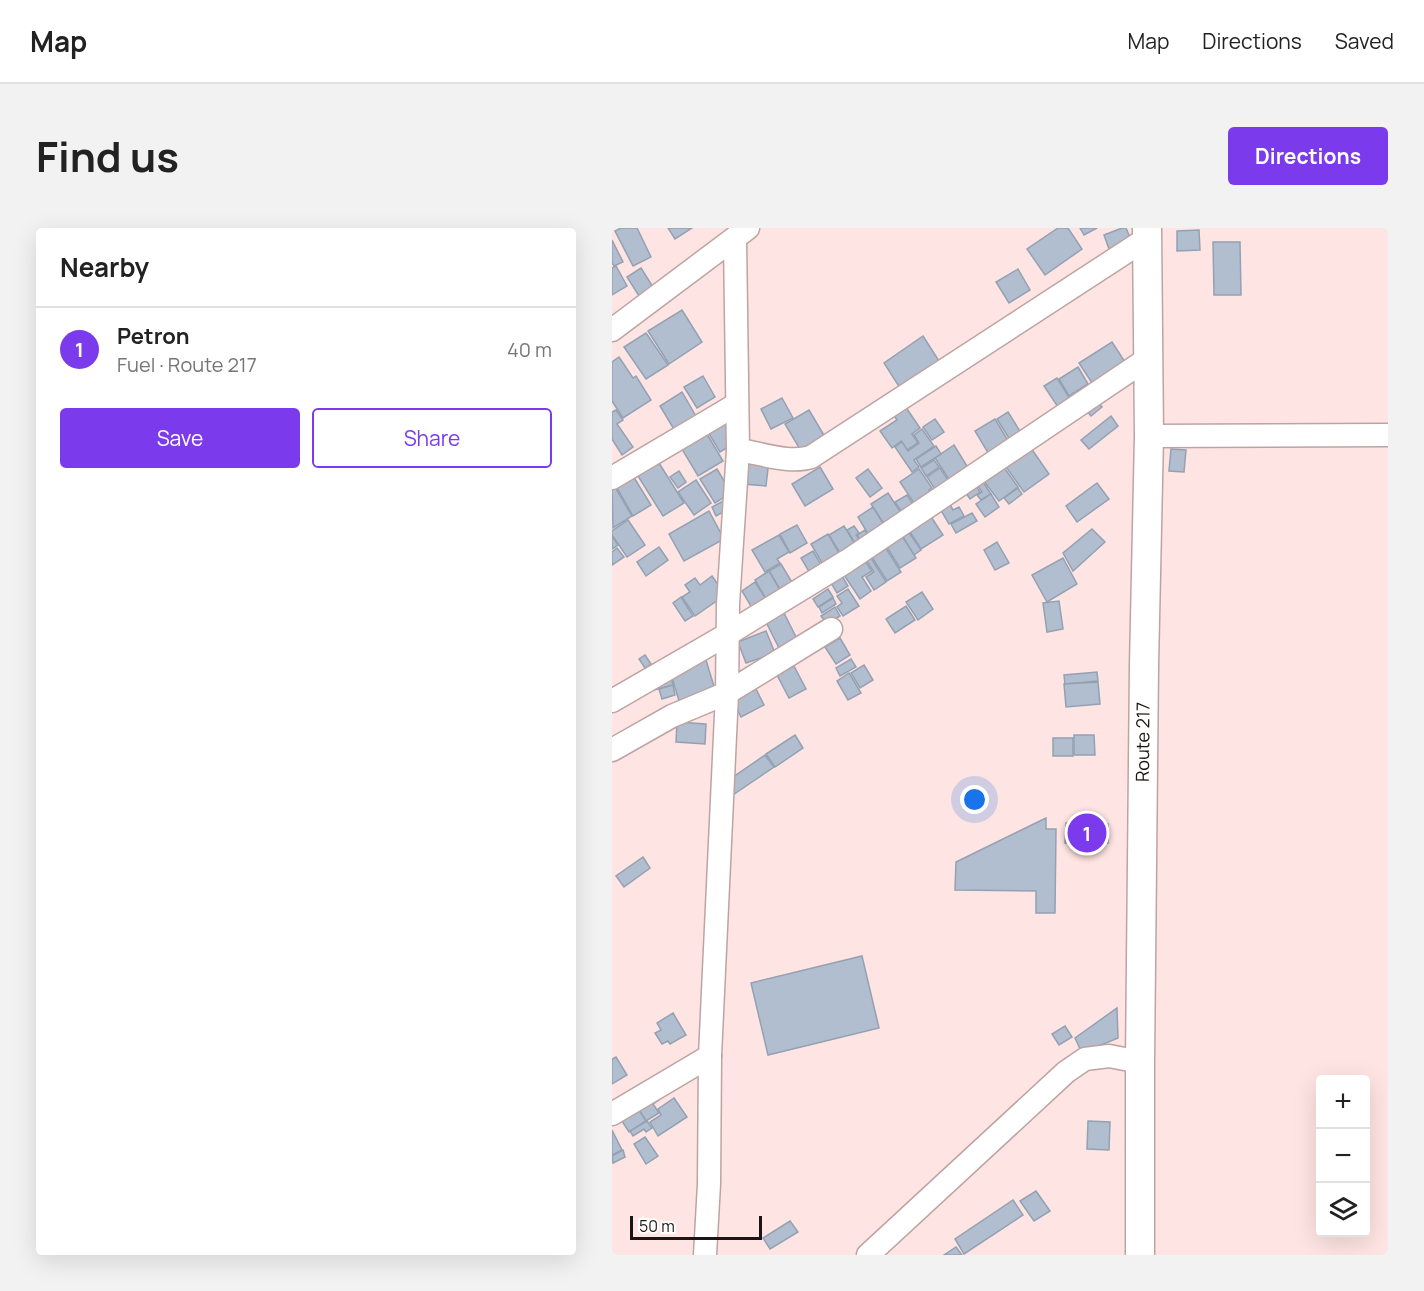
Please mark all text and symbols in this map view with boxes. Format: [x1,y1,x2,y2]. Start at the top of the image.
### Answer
text: Map [30,22,87,60]
text: Map [1128,27,1169,55]
text: Directions [1202,27,1302,55]
text: Saved [1335,27,1394,55]
text: Find us [36,127,179,185]
button: Directions [1228,127,1388,185]
text: Nearby [60,249,149,285]
text: Petron [117,321,190,351]
text: 1 [75,336,84,363]
text: 40 m [507,336,552,363]
text: Fuel · Route 217 [117,351,257,378]
button: Save [60,408,300,468]
button: Share [312,408,552,468]
street label: Route 217 [1130,702,1155,782]
your location [960,785,989,814]
pin: 1 [1068,810,1106,856]
map controls [1316,1075,1370,1237]
button: + [1316,1075,1370,1129]
button: − [1316,1129,1370,1183]
button: layers [1316,1183,1370,1237]
scale bar [630,1213,762,1240]
text: 50 m [639,1215,675,1237]

